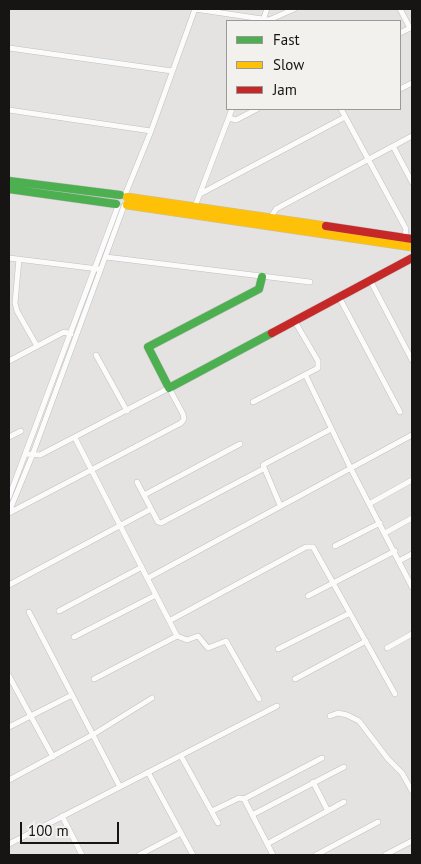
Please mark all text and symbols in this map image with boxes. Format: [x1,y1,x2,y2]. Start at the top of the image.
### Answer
legend [226,20,401,110]
text: Fast [273,30,300,49]
text: Slow [273,55,304,74]
text: Jam [273,80,297,99]
scale bar [22,812,121,844]
text: 100 m [28,821,69,840]

